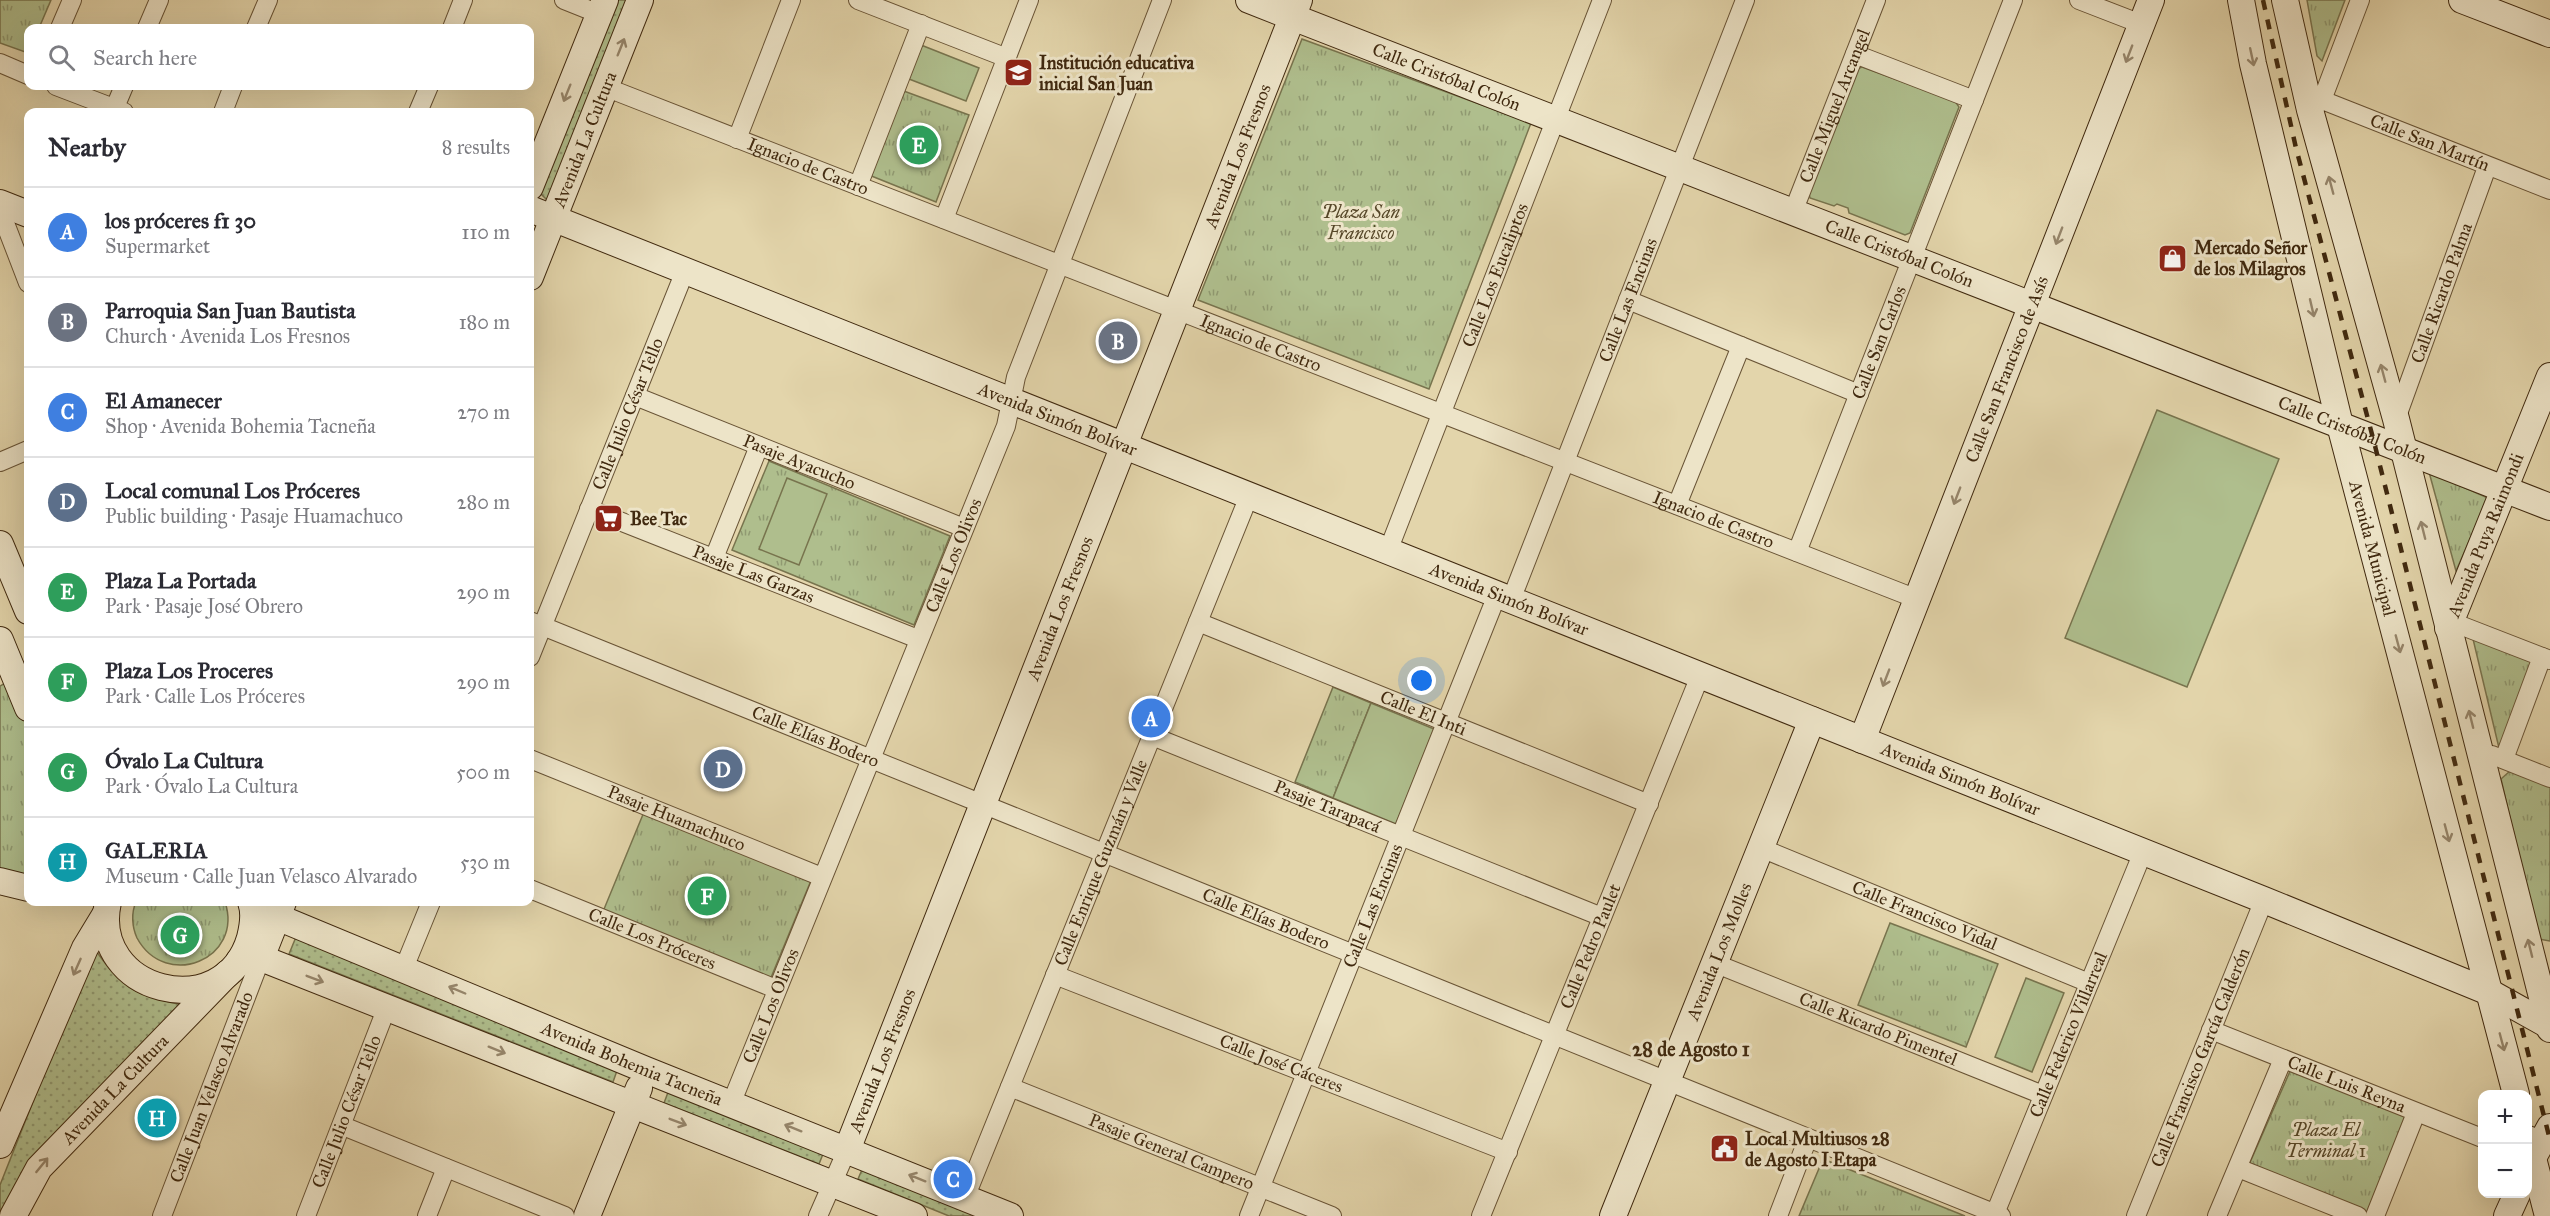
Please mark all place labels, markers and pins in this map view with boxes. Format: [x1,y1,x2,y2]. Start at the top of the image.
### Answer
place label: Institución educativa inicial San Juan [1039,52,1195,96]
school or university icon: Institución educativa inicial San Juan [1002,57,1034,89]
pin: E [900,122,938,168]
place label: Mercado Señor de los Milagros [2194,237,2309,281]
shop icon: Mercado Señor de los Milagros [2157,242,2189,274]
pin: B [1098,318,1138,364]
supermarket icon: Bee Tac [593,503,625,535]
place label: Bee Tac [630,508,688,530]
pin: A [1132,696,1170,740]
pin: D [704,746,742,792]
pin: F [688,874,726,918]
pin: G [160,912,200,958]
pin: H [138,1096,176,1140]
place label: Local Multiusos 28 de Agosto I Etapa [1745,1128,1890,1172]
public building icon: Local Multiusos 28 de Agosto I Etapa [1708,1133,1740,1165]
pin: C [934,1156,972,1202]

